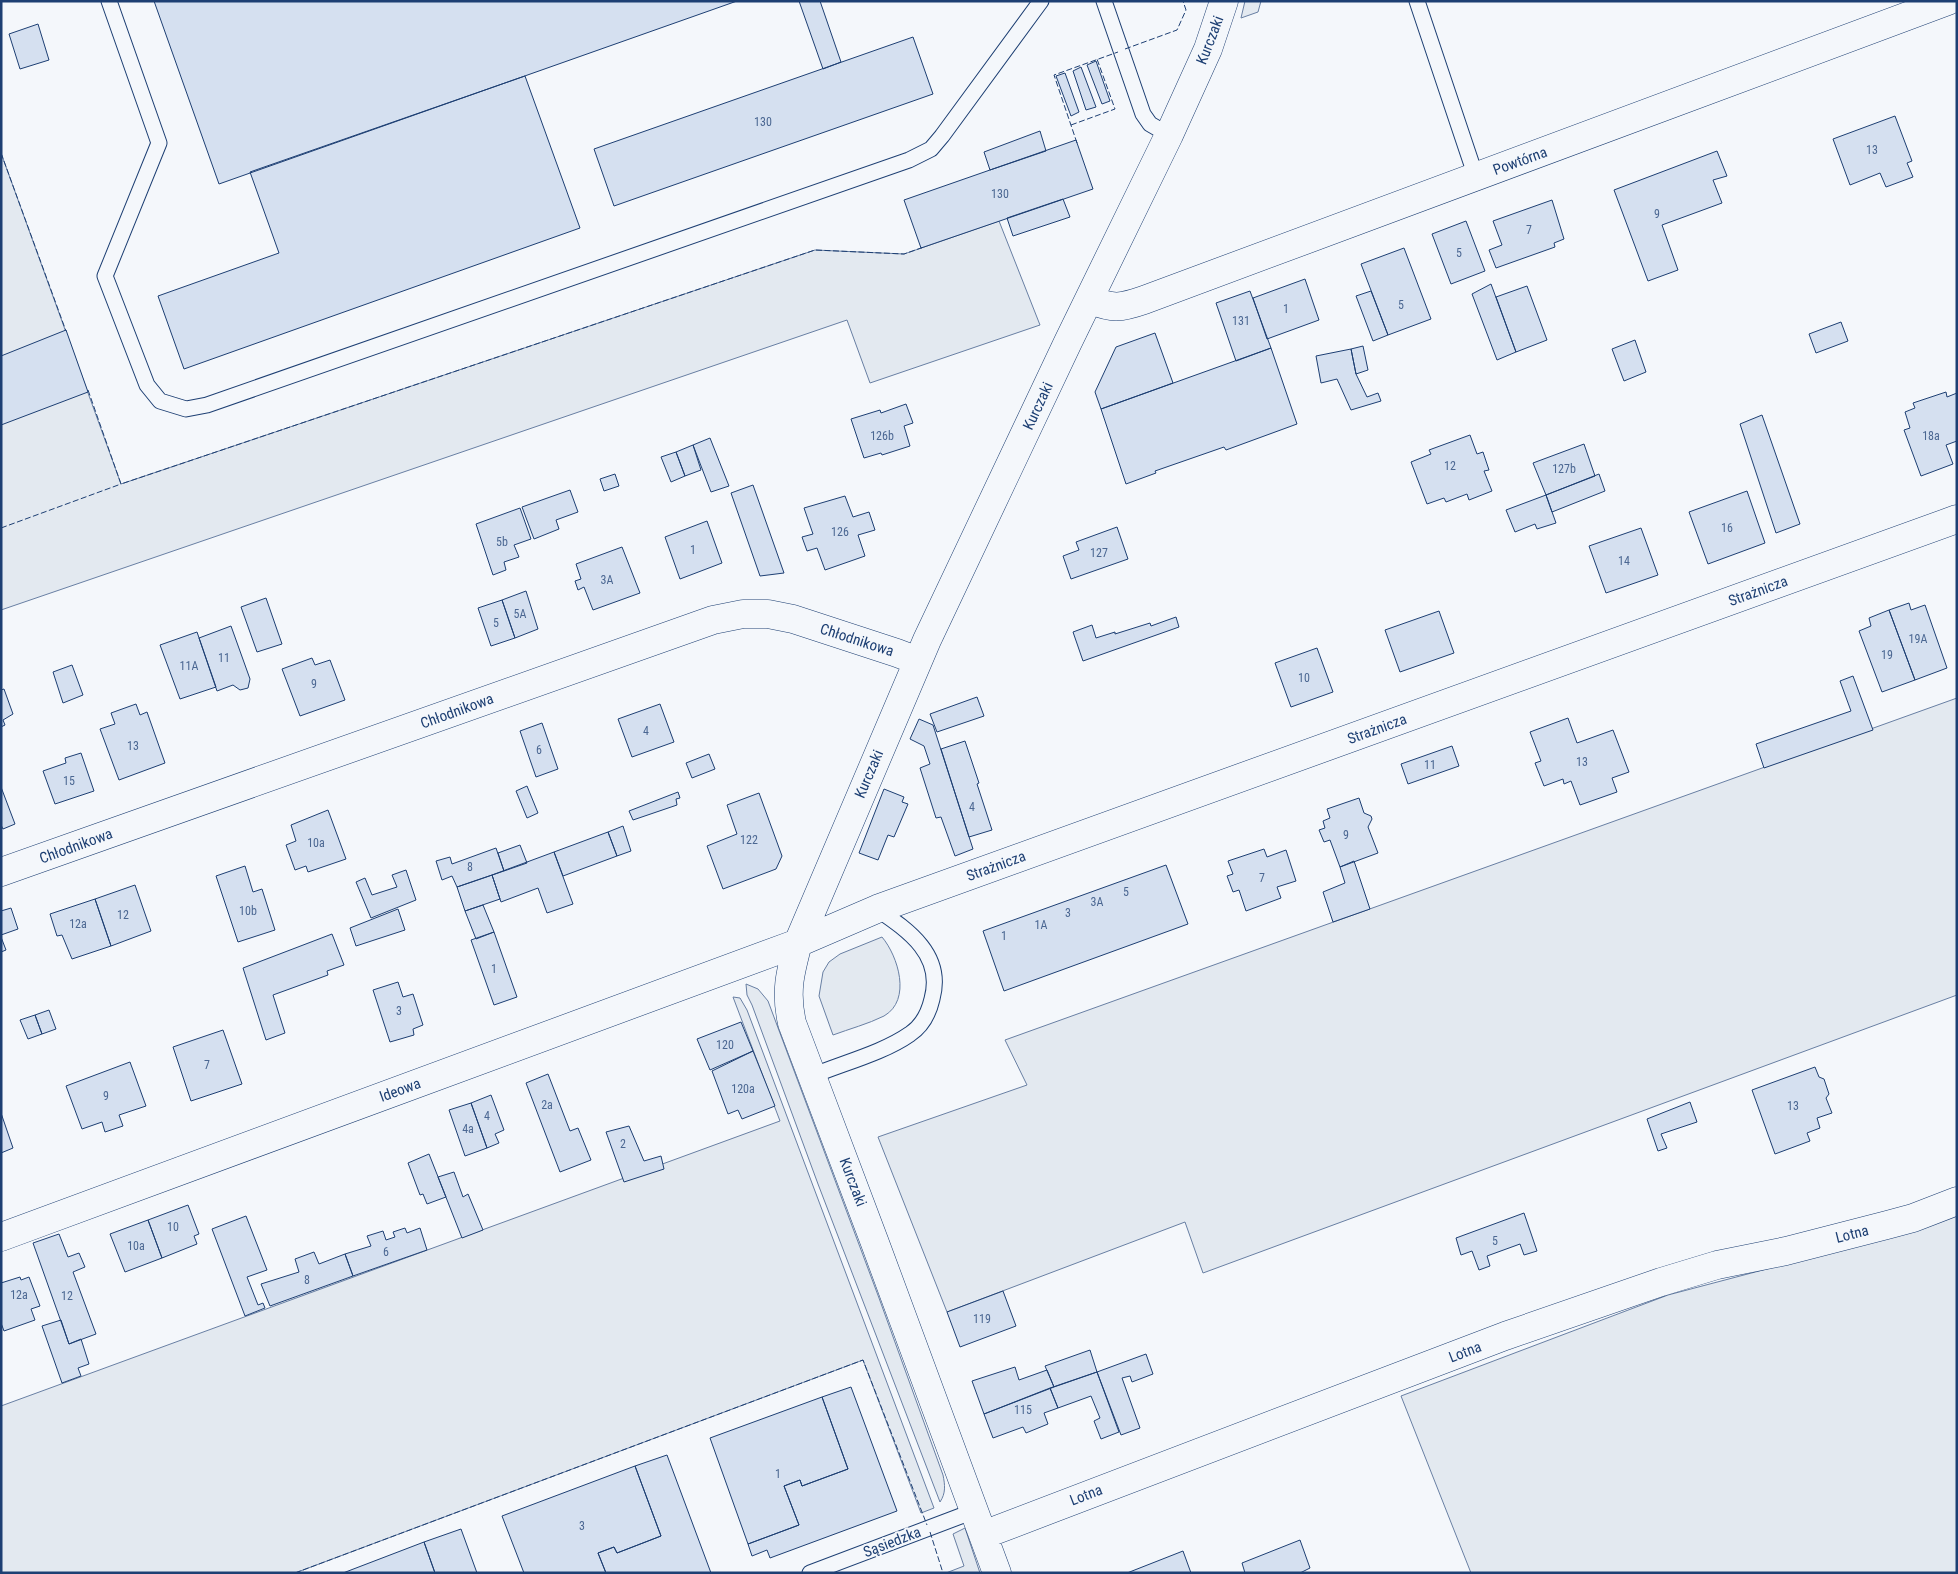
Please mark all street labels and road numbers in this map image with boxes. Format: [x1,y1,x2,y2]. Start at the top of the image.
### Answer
street label: Kurczaki [1193,13,1227,67]
street label: Powtórna [1490,143,1550,179]
street label: Kurczaki [1019,379,1057,433]
street label: Strażnicza [1726,572,1790,610]
street label: Chłodnikowa [818,620,896,660]
street label: Chłodnikowa [418,689,496,733]
street label: Strażnicza [1345,710,1409,748]
street label: Kurczaki [851,747,887,801]
street label: Chłodnikowa [37,824,115,868]
street label: Strażnicza [964,847,1028,885]
street label: Ideowa [377,1074,423,1106]
street label: Kurczaki [836,1155,870,1209]
street label: Lotna [1834,1221,1870,1247]
street label: Lotna [1446,1338,1484,1366]
street label: Lotna [1067,1481,1105,1509]
street label: Sąsiedzka [861,1523,923,1561]

